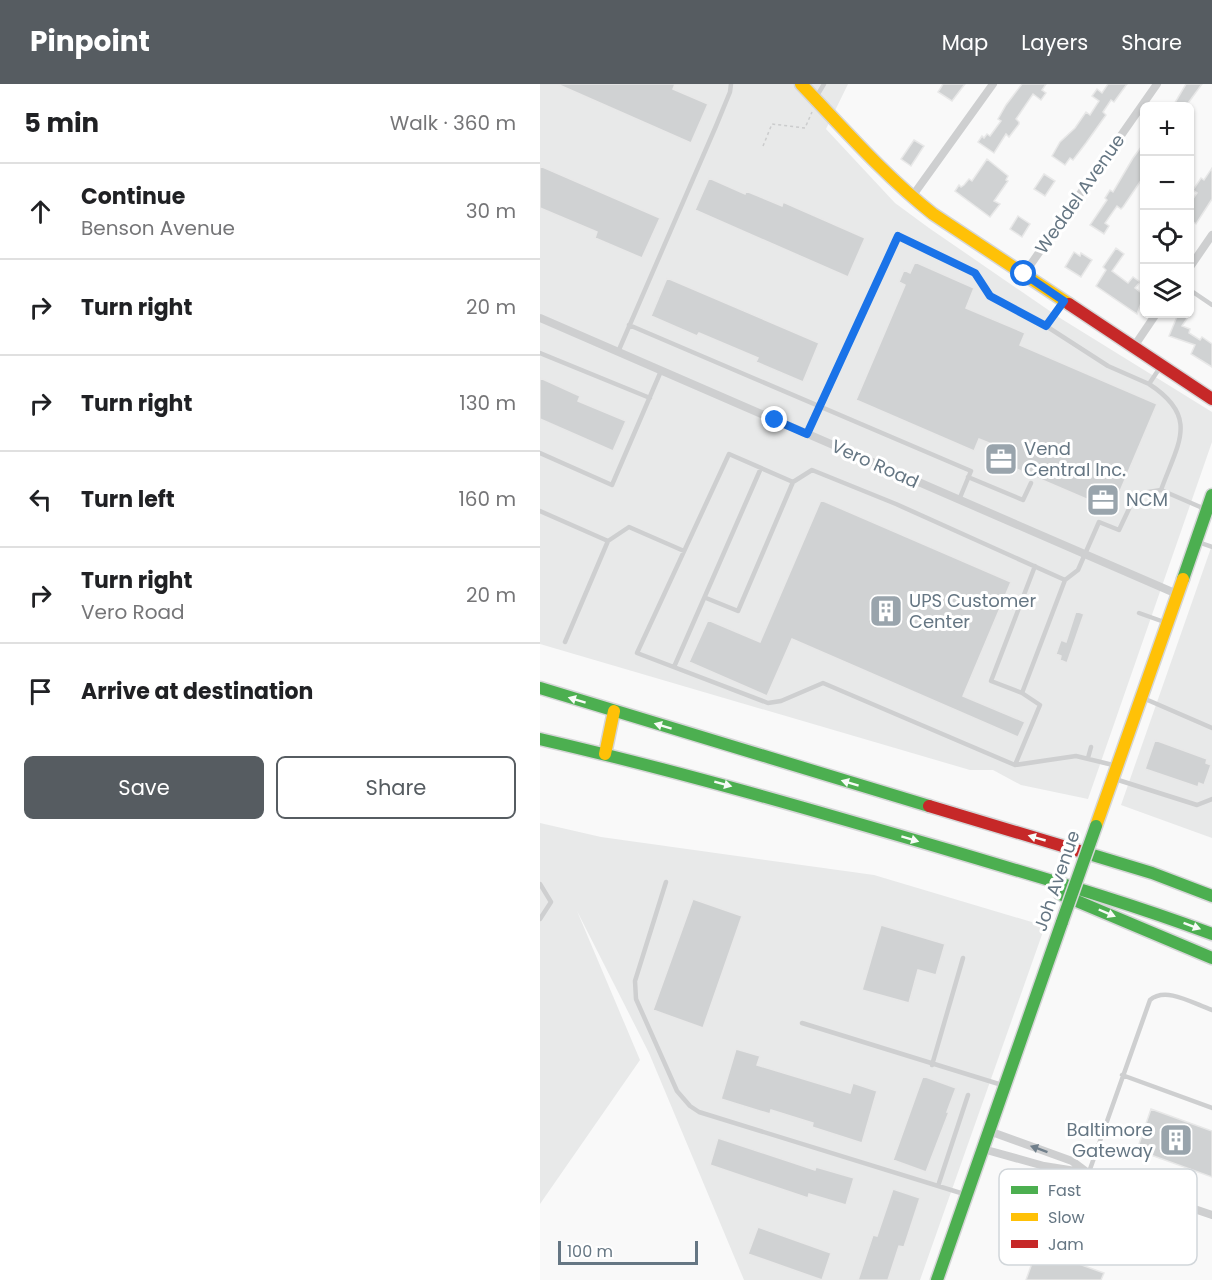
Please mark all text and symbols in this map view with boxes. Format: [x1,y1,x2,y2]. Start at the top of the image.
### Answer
text: Pinpoint [30,22,150,61]
text: Map [942,28,988,57]
text: Layers [1021,28,1088,57]
text: Share [1121,28,1182,57]
map controls [1140,102,1194,318]
button: + [1140,102,1194,156]
text: 5 min [24,105,99,141]
text: Walk · 360 m [390,109,516,137]
street label: Weddel Avenue [1029,129,1130,259]
button: − [1140,156,1194,210]
text: Continue [81,181,185,212]
icon: ahead [24,195,57,228]
text: 30 m [466,197,516,225]
button: locate [1140,210,1194,264]
text: Benson Avenue [81,214,235,242]
route start [1010,260,1036,286]
button: layers [1140,264,1194,318]
icon: right [24,291,57,324]
text: Turn right [81,292,192,323]
text: 20 m [466,293,516,321]
icon: right [24,387,57,420]
text: Turn right [81,388,192,419]
text: 130 m [459,389,516,417]
route end [761,406,787,432]
street label: Vero Road [828,433,923,494]
place label: Vend Central Inc. [1024,436,1126,482]
office icon: Vend Central Inc. [983,441,1019,477]
office icon: NCM [1085,482,1121,518]
icon: left [24,483,57,516]
text: Turn left [81,484,175,515]
text: 160 m [458,485,516,513]
place label: NCM [1126,487,1168,512]
text: Turn right [81,565,192,596]
icon: right [24,579,57,612]
text: 20 m [466,581,516,609]
place label: UPS Customer Center [909,588,1037,634]
building icon: UPS Customer Center [868,593,904,629]
text: Vero Road [81,598,185,626]
icon: arrive [24,675,57,708]
text: Arrive at destination [81,676,313,707]
one-way arrow [568,694,586,704]
one-way arrow [654,721,672,730]
button: Save [24,756,264,819]
button: Share [276,756,516,819]
one-way arrow [841,778,859,787]
one-way arrow [714,780,732,789]
street label: Joh Avenue [1028,827,1085,935]
one-way arrow [1028,833,1046,842]
one-way arrow [901,835,919,844]
one-way arrow [1098,909,1116,919]
one-way arrow [1183,922,1201,932]
place label: Baltimore Gateway [1066,1117,1153,1163]
building icon: Baltimore Gateway [1158,1122,1194,1158]
one-way arrow [1030,1144,1048,1153]
legend [999,1169,1197,1265]
text: Fast [1048,1179,1081,1202]
text: Slow [1048,1206,1085,1229]
text: Jam [1048,1233,1084,1256]
scale bar [558,1238,698,1266]
text: 100 m [567,1240,613,1263]

